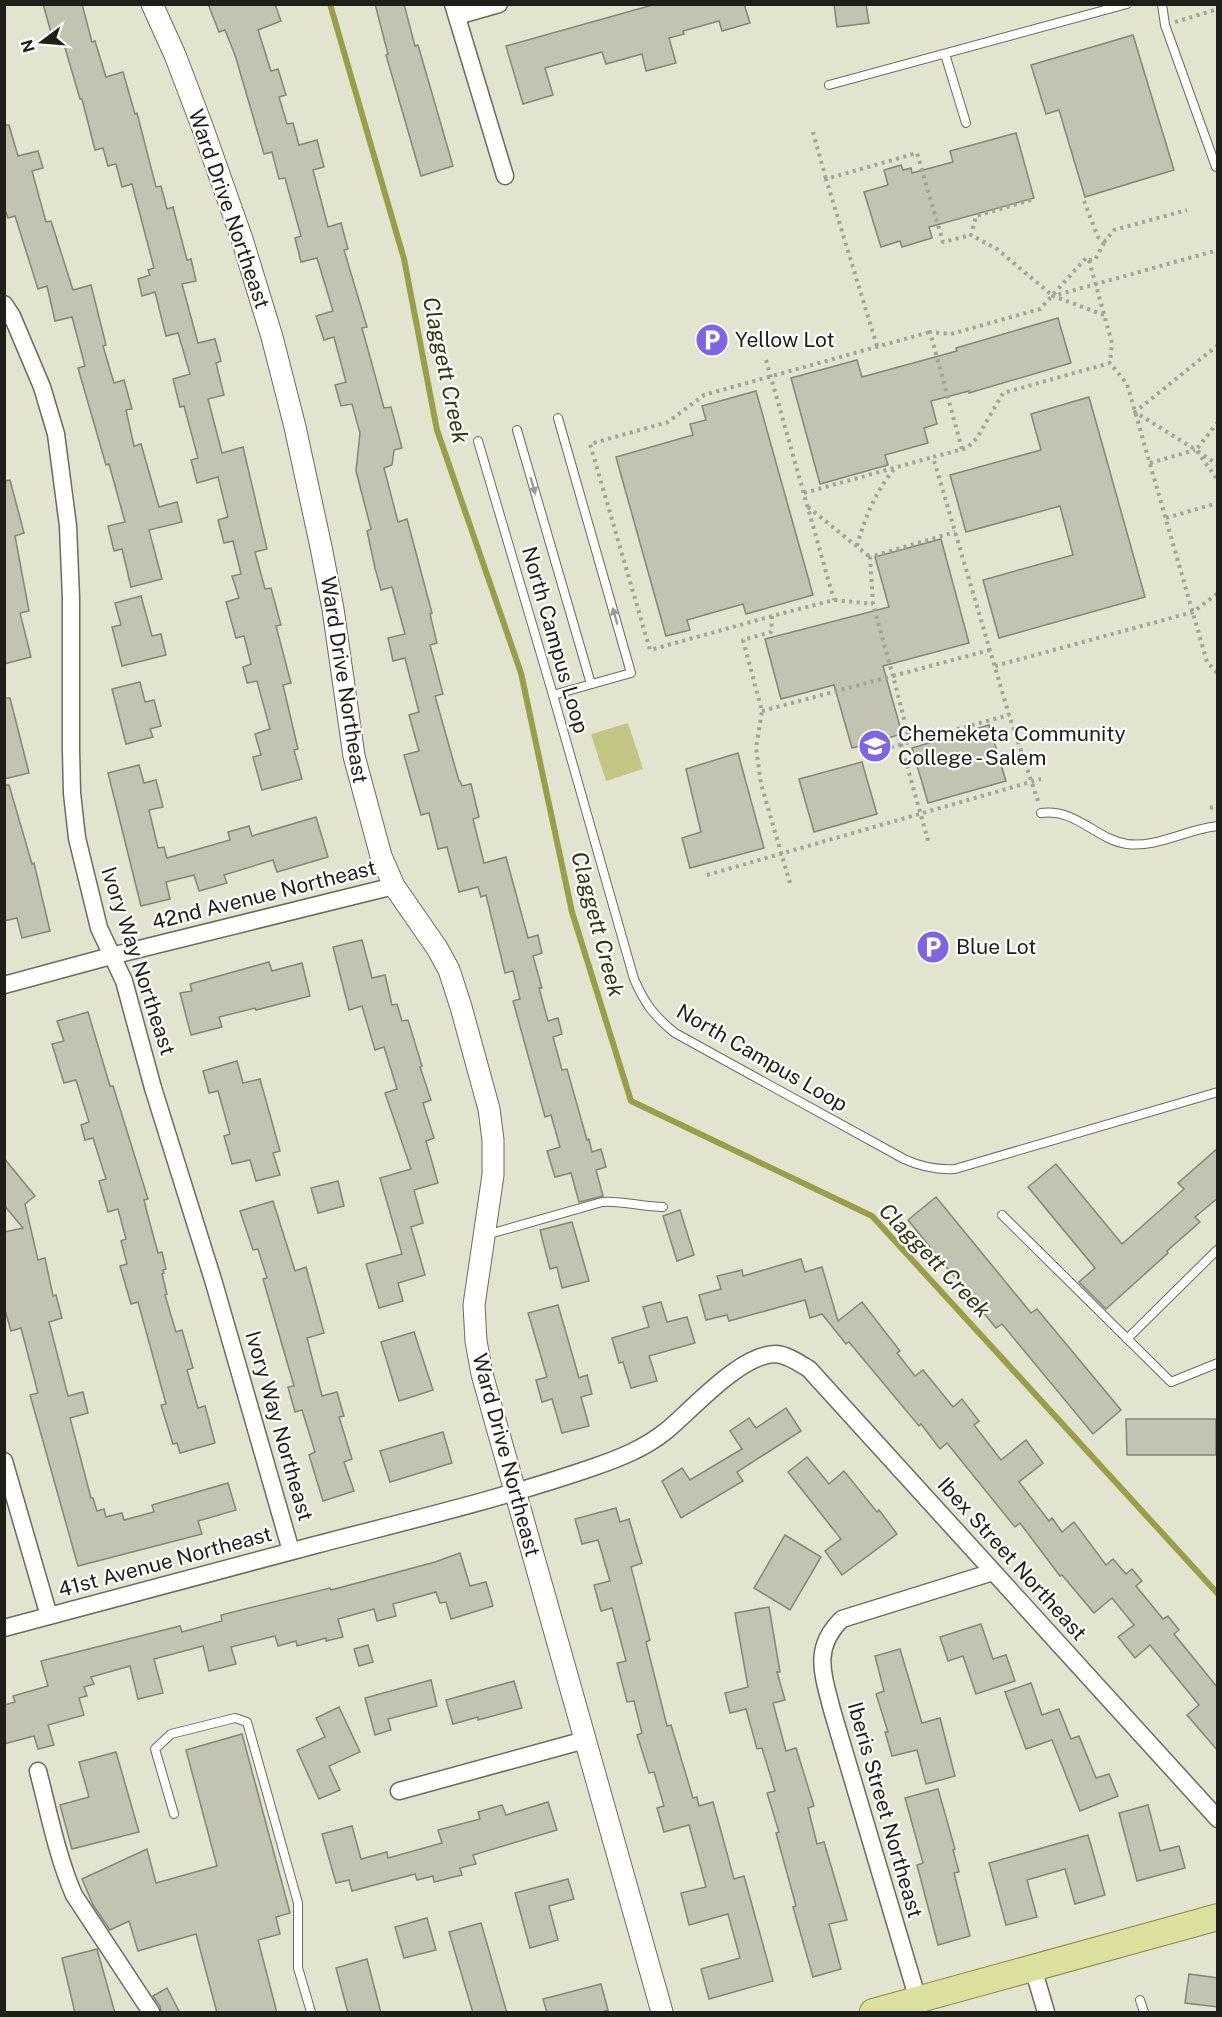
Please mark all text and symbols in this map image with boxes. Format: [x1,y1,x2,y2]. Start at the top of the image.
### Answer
north arrow [12,12,72,72]
text: N [17,37,39,55]
street label: Ward Drive Northeast [184,106,275,312]
water label: Claggett Creek [418,294,474,446]
parking icon: Yellow Lot [694,322,730,358]
place label: Yellow Lot [735,327,835,352]
one-way arrow [529,477,539,496]
street label: North Campus Loop [517,544,594,736]
street label: Ward Drive Northeast [316,575,373,785]
one-way arrow [610,607,619,625]
place label: Chemeketa Community College - Salem [898,721,1126,770]
school or university icon: Chemeketa Community College - Salem [857,728,893,764]
water label: Claggett Creek [566,849,630,1000]
street label: 42nd Avenue Northeast [149,855,379,934]
street label: Ivory Way Northeast [96,863,181,1058]
parking icon: Blue Lot [915,929,951,965]
place label: Blue Lot [956,934,1036,959]
street label: North Campus Loop [672,998,852,1117]
water label: Claggett Creek [874,1197,996,1323]
street label: Ivory Way Northeast [240,1328,319,1524]
street label: Ward Drive Northeast [467,1351,546,1559]
street label: Ibex Street Northeast [933,1472,1092,1645]
street label: 41st Avenue Northeast [55,1521,274,1602]
street label: Iberis Street Northeast [843,1699,928,1921]

